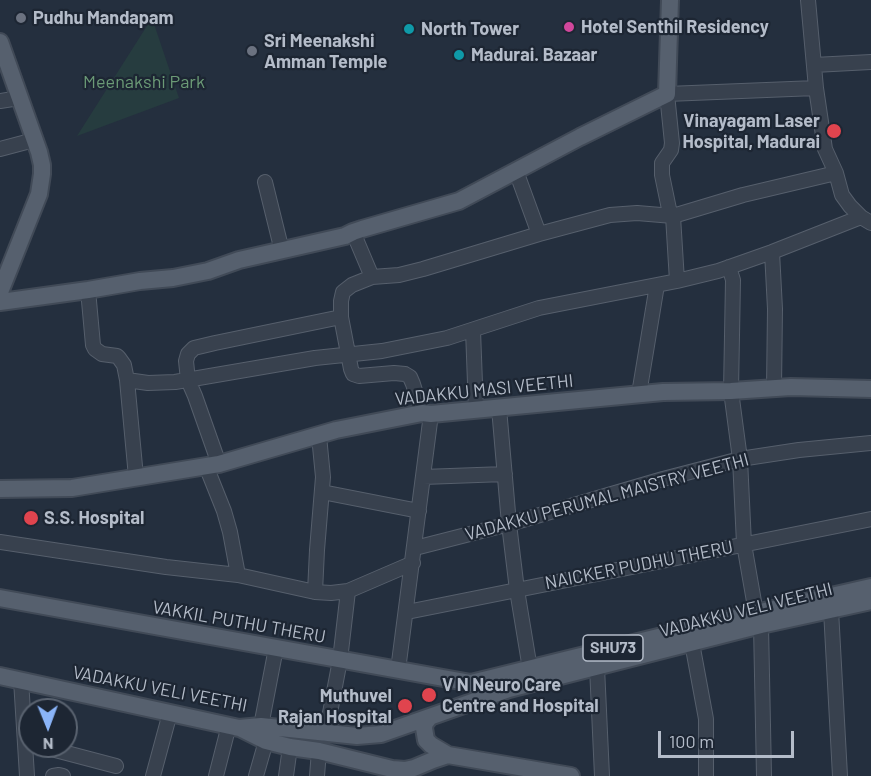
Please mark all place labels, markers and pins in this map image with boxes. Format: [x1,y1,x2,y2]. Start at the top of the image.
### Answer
place label: Pudhu Mandapam [33,7,174,29]
marker: Pudhu Mandapam [14,11,28,25]
place label: Hotel Senthil Residency [581,16,769,38]
place label: North Tower [421,18,519,40]
marker: Hotel Senthil Residency [562,20,576,34]
marker: North Tower [402,22,416,36]
place label: Sri Meenakshi Amman Temple [264,30,387,72]
marker: Sri Meenakshi Amman Temple [245,44,259,58]
place label: Madurai. Bazaar [471,44,598,66]
marker: Madurai. Bazaar [452,48,466,62]
place label: Vinayagam Laser Hospital, Madurai [682,110,820,152]
marker: Vinayagam Laser Hospital, Madurai [825,122,843,140]
place label: S.S. Hospital [44,507,144,529]
marker: S.S. Hospital [22,509,40,527]
place label: V N Neuro Care Centre and Hospital [442,674,599,716]
place label: Muthuvel Rajan Hospital [278,685,392,728]
marker: V N Neuro Care Centre and Hospital [420,686,438,704]
marker: Muthuvel Rajan Hospital [396,697,414,715]

